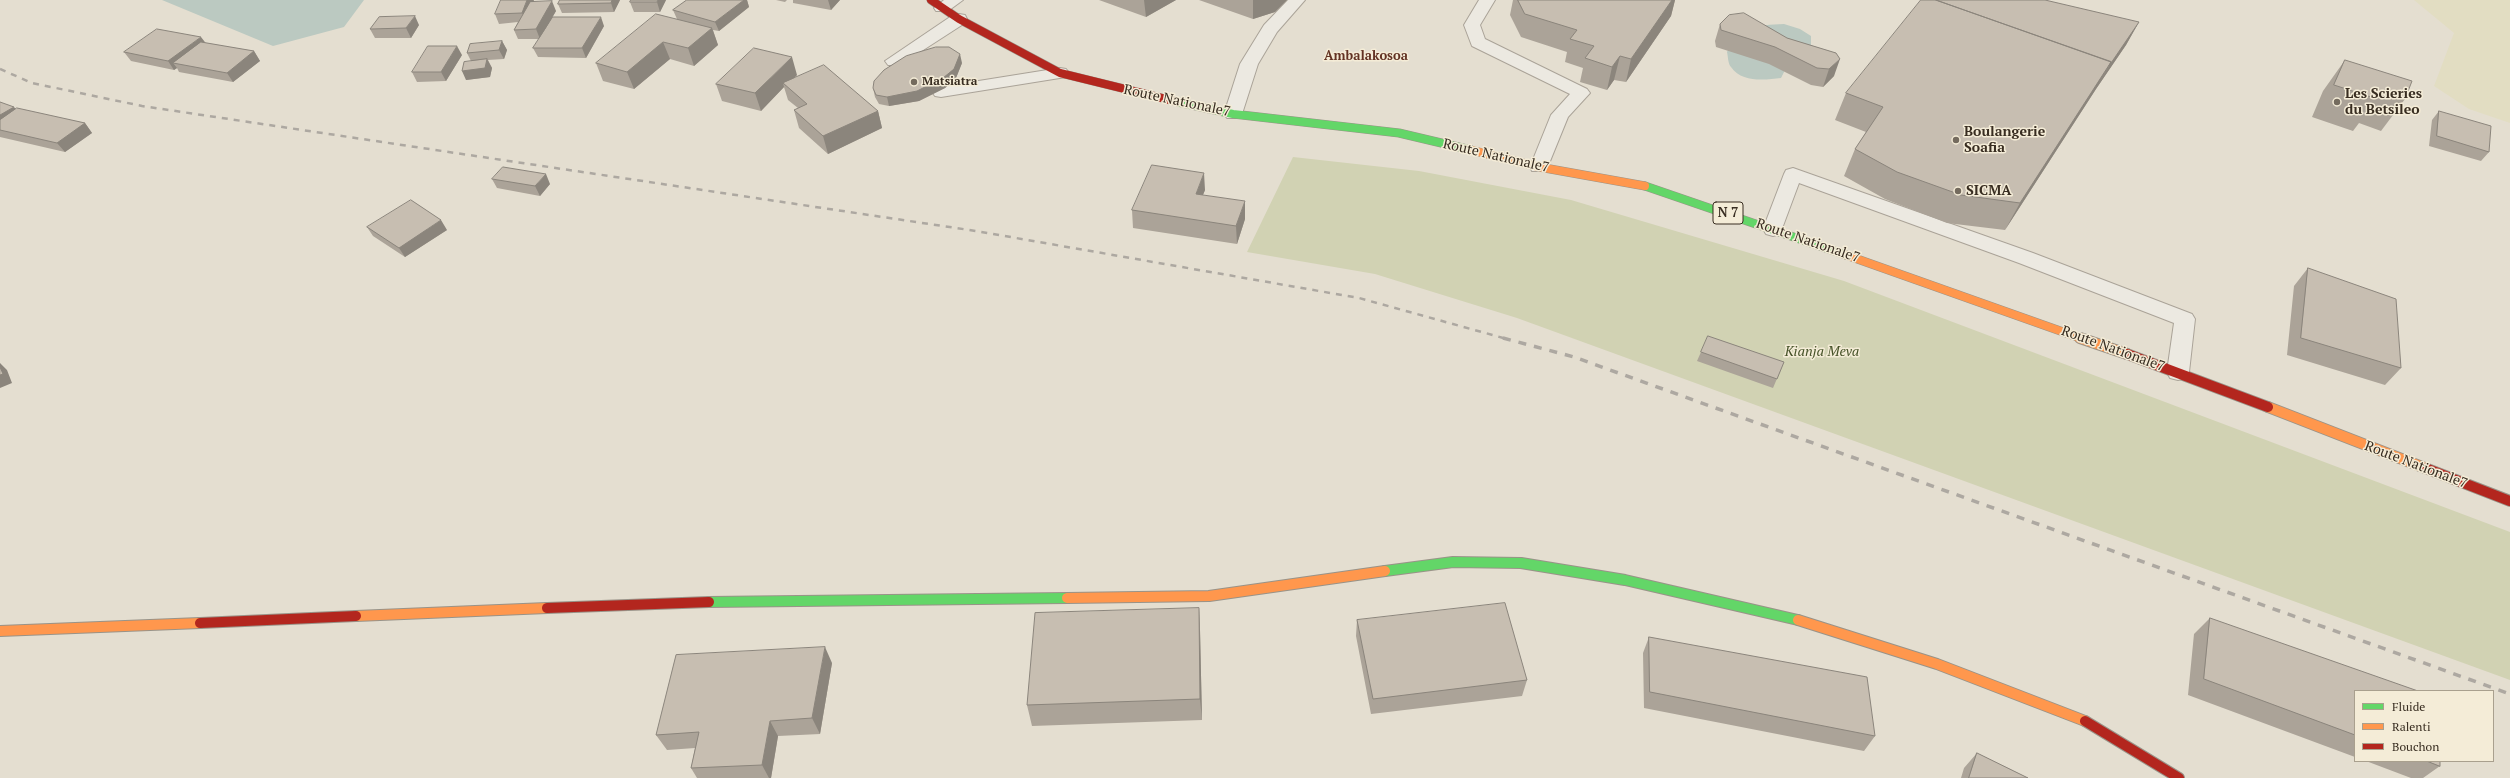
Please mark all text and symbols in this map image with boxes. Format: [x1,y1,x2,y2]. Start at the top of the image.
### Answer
district label: Ambalakosoa [1324,48,1408,64]
place label: Matsiatra [922,75,977,89]
marker: Matsiatra [909,77,919,87]
street label: Route Nationale7 [1122,81,1232,121]
place label: Les Scieries du Betsileo [2345,86,2422,118]
marker: Les Scieries du Betsileo [2332,97,2342,107]
place label: Boulangerie Soafia [1964,124,2045,156]
marker: Boulangerie Soafia [1951,135,1961,145]
street label: Route Nationale7 [1441,136,1551,176]
place label: SICMA [1966,183,2011,199]
marker: SICMA [1953,186,1963,196]
road number: N 7 [1713,202,1743,224]
street label: Route Nationale7 [1754,215,1862,267]
street label: Route Nationale7 [2059,323,2167,375]
park label: Kianja Meva [1785,344,1859,360]
street label: Route Nationale7 [2362,438,2470,492]
legend [2354,690,2494,762]
text: Fluide [2392,699,2425,714]
text: Ralenti [2392,719,2431,734]
text: Bouchon [2392,739,2439,754]

